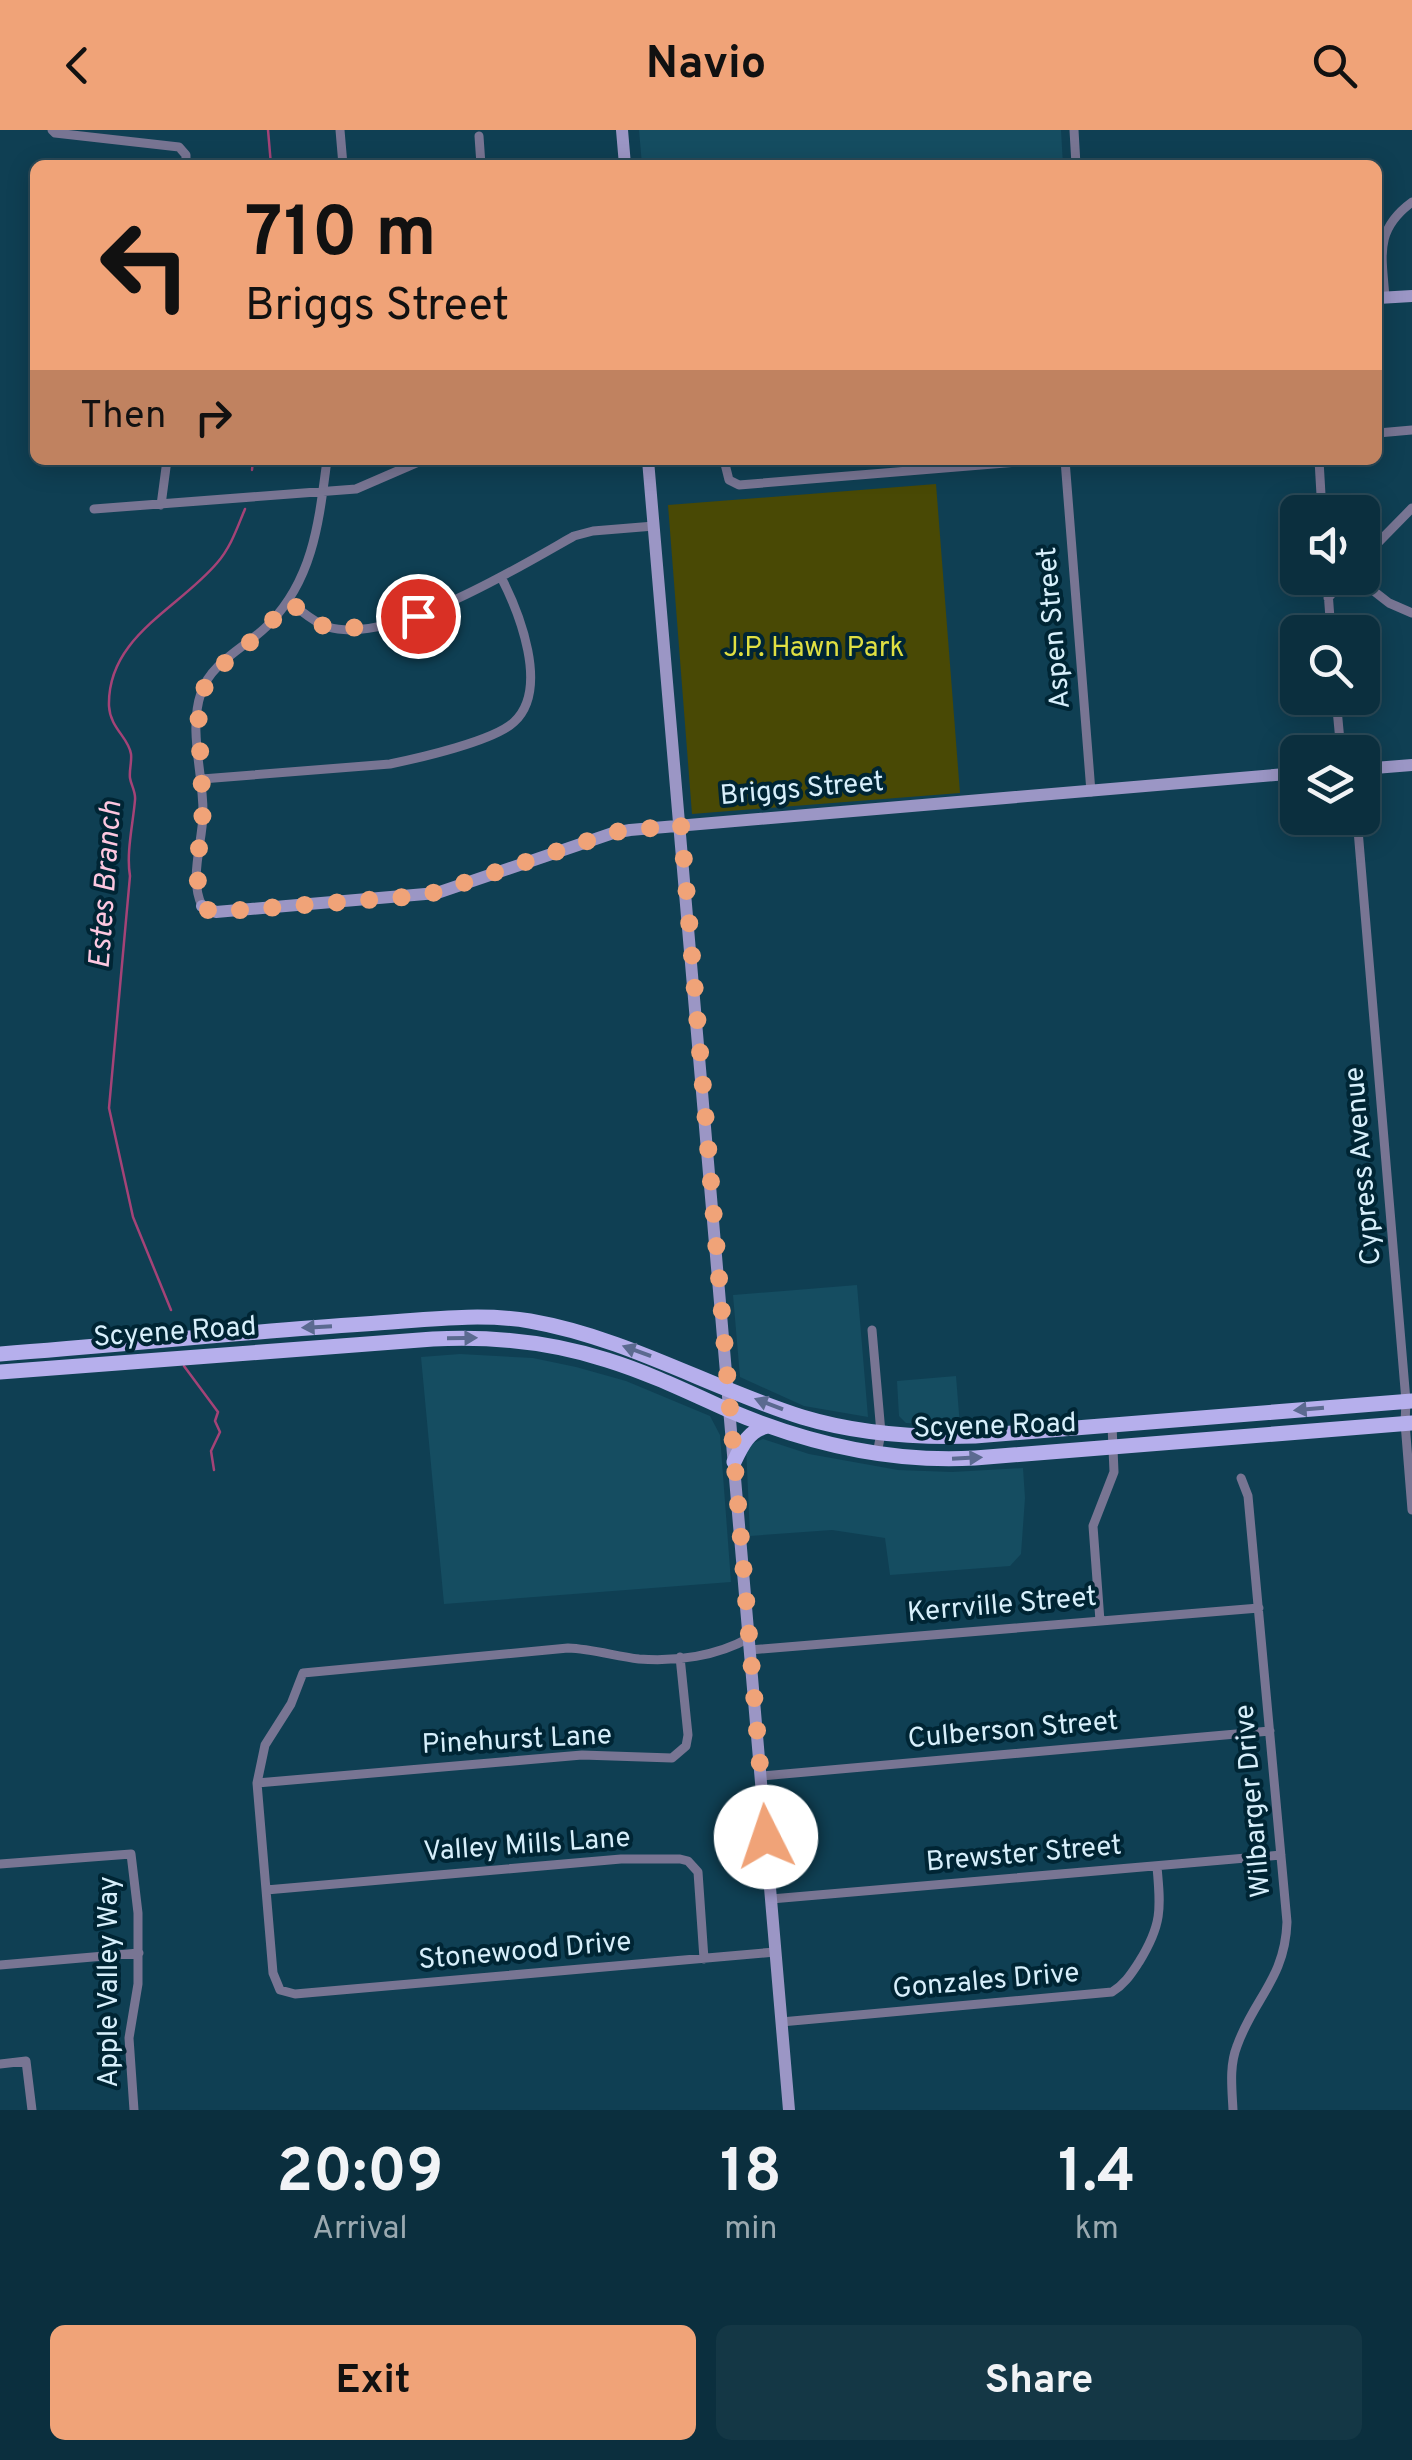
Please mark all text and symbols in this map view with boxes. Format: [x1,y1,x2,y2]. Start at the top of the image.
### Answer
text: Navio [646,37,766,94]
icon: back [50,38,105,93]
icon: search [1307,38,1362,93]
text: 710 m [245,192,437,281]
icon: left [80,200,210,330]
text: Briggs Street [245,279,509,336]
icon: right [186,390,241,445]
text: Then [80,393,166,442]
map controls [1280,495,1380,835]
button: sound [1280,495,1380,595]
street label: Aspen Street [1030,545,1080,711]
pin [376,574,461,659]
icon: arrive [391,589,446,644]
button: search [1280,615,1380,715]
park label: J.P. Hawn Park [724,631,904,667]
button: layers [1280,735,1380,835]
street label: Briggs Street [719,765,885,815]
water label: Estes Branch [83,800,131,970]
street label: Cypress Avenue [1337,1065,1391,1267]
street label: Scyene Road [92,1309,258,1357]
one-way arrow [300,1319,332,1335]
one-way arrow [447,1329,479,1345]
one-way arrow [622,1343,652,1358]
one-way arrow [753,1396,783,1412]
one-way arrow [1292,1402,1324,1418]
street label: Scyene Road [913,1406,1077,1448]
one-way arrow [951,1450,983,1466]
street label: Kerrville Street [906,1580,1098,1632]
street label: Wilbarger Drive [1228,1703,1280,1899]
street label: Culberson Street [906,1704,1120,1758]
street label: Pinehurst Lane [421,1718,613,1764]
position arrow [714,1785,818,1889]
street label: Valley Mills Lane [422,1821,632,1871]
street label: Brewster Street [925,1829,1123,1881]
street label: Apple Valley Way [92,1876,128,2088]
street label: Stonewood Drive [417,1925,633,1979]
street label: Gonzales Drive [891,1956,1081,2008]
text: 20:09 [276,2137,443,2213]
text: 18 [720,2137,782,2213]
text: 1.4 [1058,2137,1136,2213]
text: Arrival [312,2210,408,2250]
text: min [724,2210,777,2250]
text: km [1075,2210,1119,2250]
button: Exit [50,2325,696,2440]
button: Share [716,2325,1362,2440]

